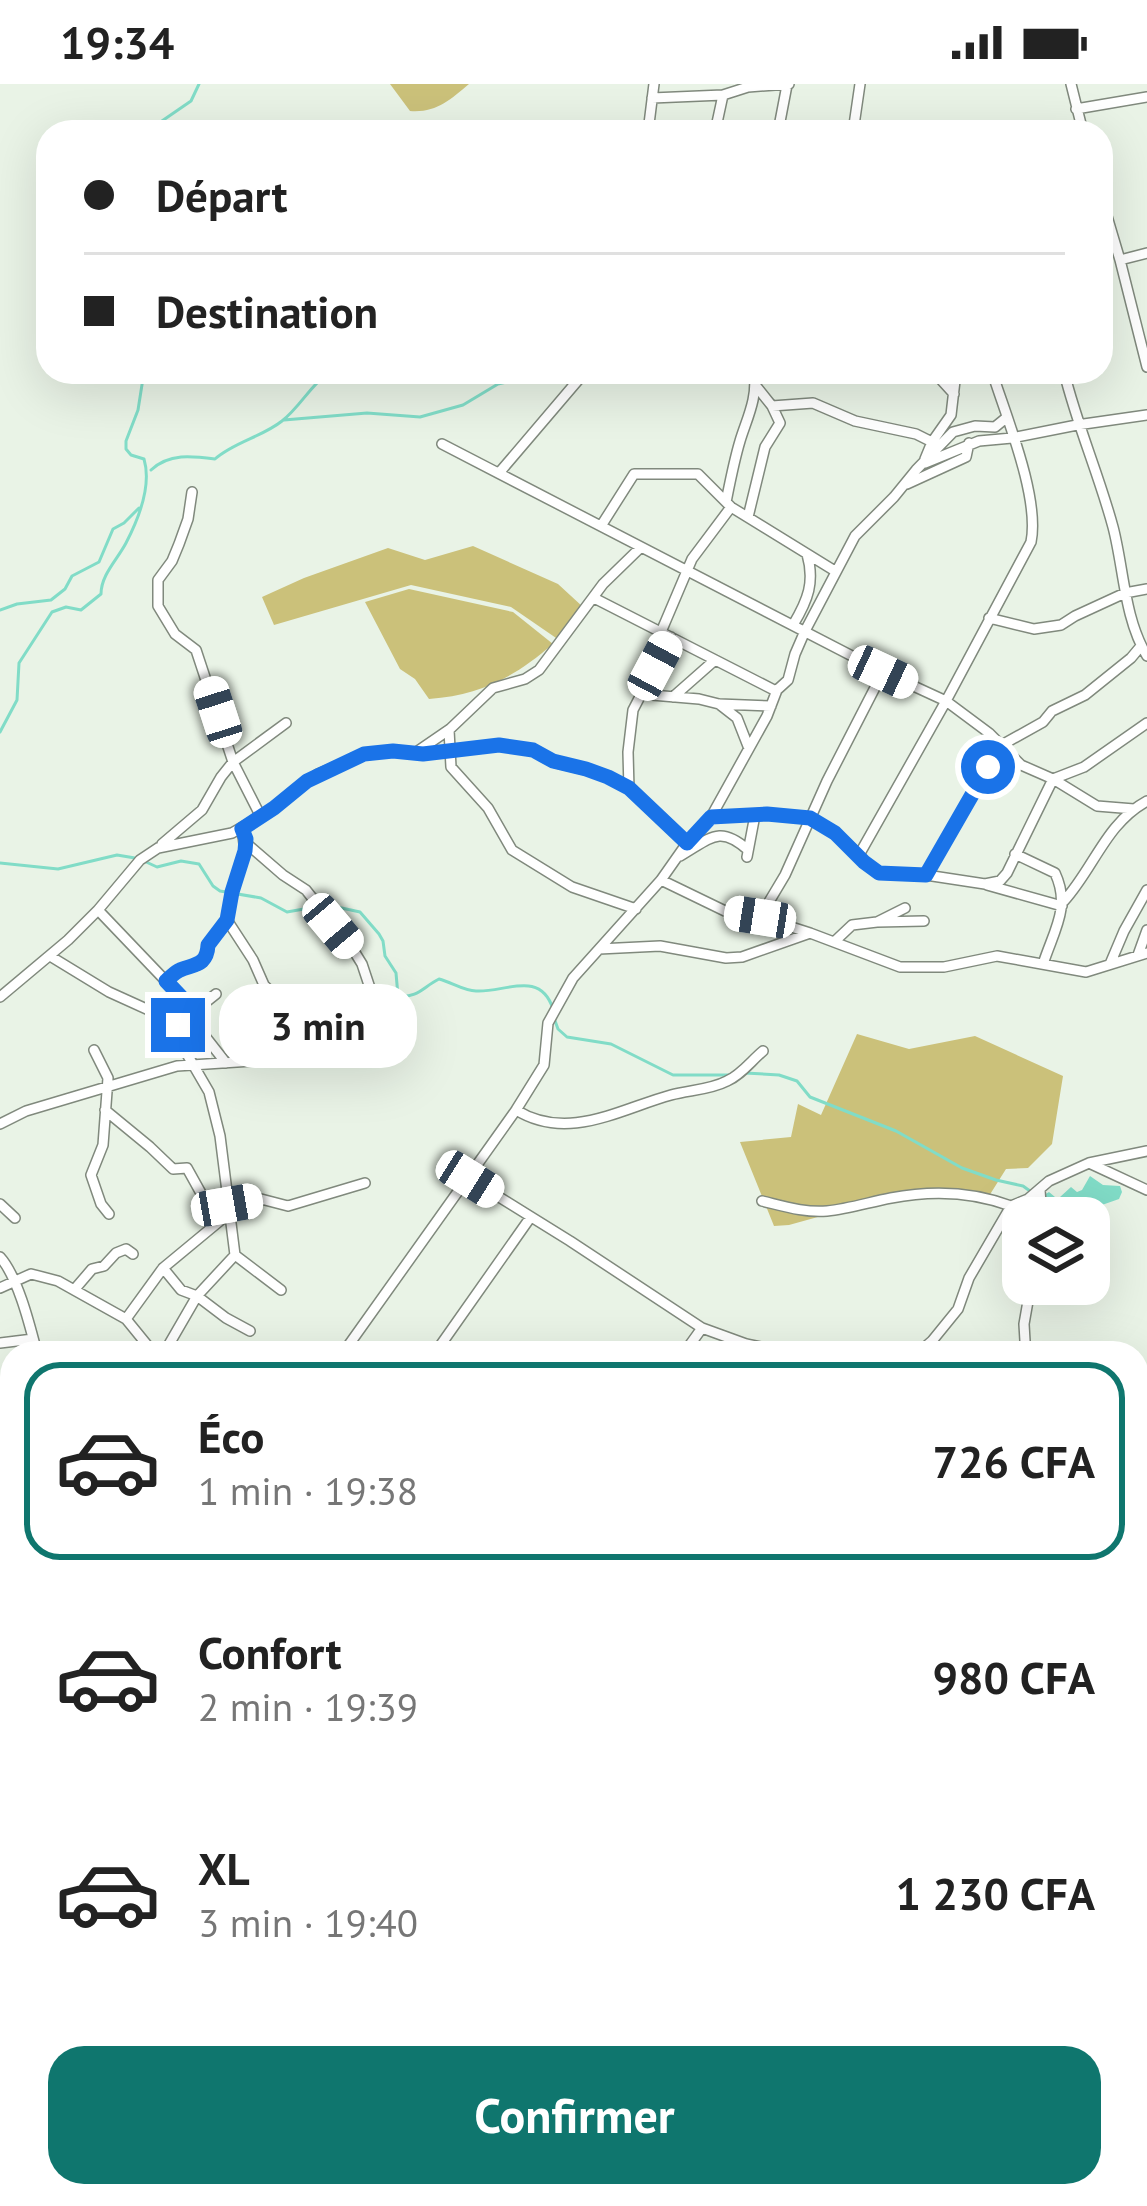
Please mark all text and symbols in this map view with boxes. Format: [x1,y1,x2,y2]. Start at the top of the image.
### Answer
text: 19:34 [60,13,174,71]
text: Départ [156,166,287,224]
text: Destination [156,282,378,340]
car [622,626,688,706]
car [843,640,923,704]
car [190,672,246,752]
route start [961,740,1015,794]
car [296,887,370,965]
car [722,894,798,940]
callout: 3 min [220,983,418,1067]
route end [151,998,205,1052]
text: 3 min [270,1000,366,1051]
car [430,1145,510,1213]
car [188,1181,266,1229]
map controls [1002,1197,1110,1305]
button: layers [1002,1197,1110,1305]
icon: car [54,1407,162,1515]
text: Éco [198,1407,264,1465]
text: 726 CFA [932,1432,1095,1490]
text: 1 min · 19:38 [198,1465,418,1516]
icon: car [54,1623,162,1731]
text: Confort [198,1623,341,1681]
text: 980 CFA [932,1648,1095,1706]
text: 2 min · 19:39 [198,1681,418,1732]
icon: car [54,1839,162,1947]
text: XL [198,1839,250,1897]
text: 1 230 CFA [896,1864,1095,1922]
text: 3 min · 19:40 [198,1897,418,1948]
button: Confirmer [48,2046,1101,2184]

